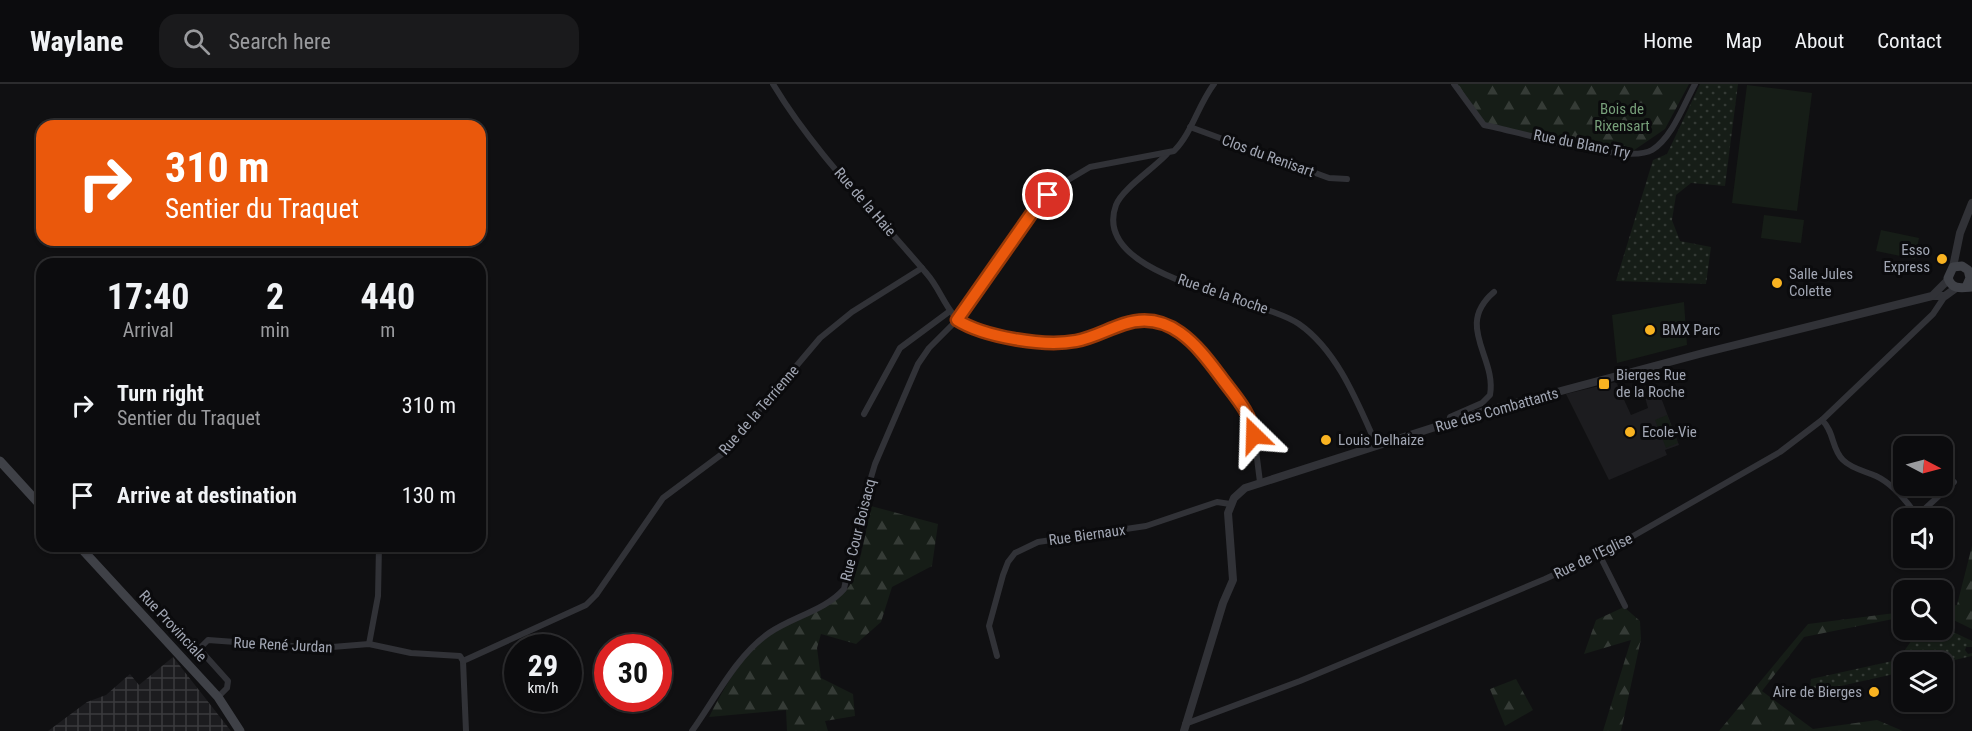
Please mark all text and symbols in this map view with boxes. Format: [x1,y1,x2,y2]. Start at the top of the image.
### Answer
search box [159,14,579,68]
text: Waylane [30,25,123,58]
icon: search [180,25,213,58]
text: Search here [228,29,331,54]
text: Home [1643,29,1693,53]
text: Map [1726,29,1762,53]
text: About [1795,29,1844,53]
text: Contact [1877,29,1942,53]
park label: Bois de Rixensart [1594,100,1650,135]
street label: Rue du Blanc Try [1532,126,1632,162]
street label: Clos du Renisart [1219,131,1317,181]
text: 310 m [165,143,270,192]
icon: right [66,144,144,222]
street label: Rue de la Haie [830,164,900,240]
pin [1022,169,1073,220]
icon: arrive [1031,178,1064,211]
text: Sentier du Traquet [165,193,359,225]
place label: Esso Express [1883,241,1930,276]
marker: Esso Express [1935,252,1949,266]
place label: Salle Jules Colette [1789,265,1853,300]
street label: Rue de la Roche [1175,270,1271,318]
text: 17:40 [107,276,189,318]
text: 2 [266,276,284,318]
text: 440 [361,276,415,318]
marker: Salle Jules Colette [1770,276,1784,290]
text: Arrival [123,318,174,342]
text: min [260,318,290,342]
text: m [380,318,395,342]
place label: BMX Parc [1662,321,1720,339]
marker: BMX Parc [1643,323,1657,337]
street label: Rue de la Terrienne [715,362,803,458]
place label: Bierges Rue de la Roche [1616,366,1686,401]
marker: Bierges Rue de la Roche [1597,377,1611,391]
text: Turn right [117,381,204,406]
street label: Rue des Combattants [1433,384,1561,436]
icon: right [66,389,99,422]
text: 310 m [402,393,456,418]
position arrow [1222,403,1286,467]
text: Sentier du Traquet [117,406,261,430]
place label: Ecole-Vie [1642,423,1697,441]
marker: Ecole-Vie [1623,425,1637,439]
place label: Louis Delhaize [1338,431,1424,449]
marker: Louis Delhaize [1319,433,1333,447]
north arrow [1893,436,1953,496]
map controls [1893,436,1953,712]
street label: Rue Cour Boisacq [837,477,879,583]
icon: arrive [66,479,99,512]
text: Arrive at destination [117,483,297,508]
text: 130 m [402,483,456,508]
button: sound [1893,508,1953,568]
street label: Rue Biernaux [1048,521,1127,549]
street label: Rue de l'Eglise [1551,529,1635,583]
button: search [1893,580,1953,640]
street label: Rue Provinciale [135,587,211,665]
street label: Rue René Jurdan [233,633,333,657]
speed limit sign: 30 [594,634,672,712]
text: 29 [528,648,558,683]
button: layers [1893,652,1953,712]
text: km/h [528,679,558,697]
place label: Aire de Bierges [1773,683,1862,701]
marker: Aire de Bierges [1867,685,1881,699]

